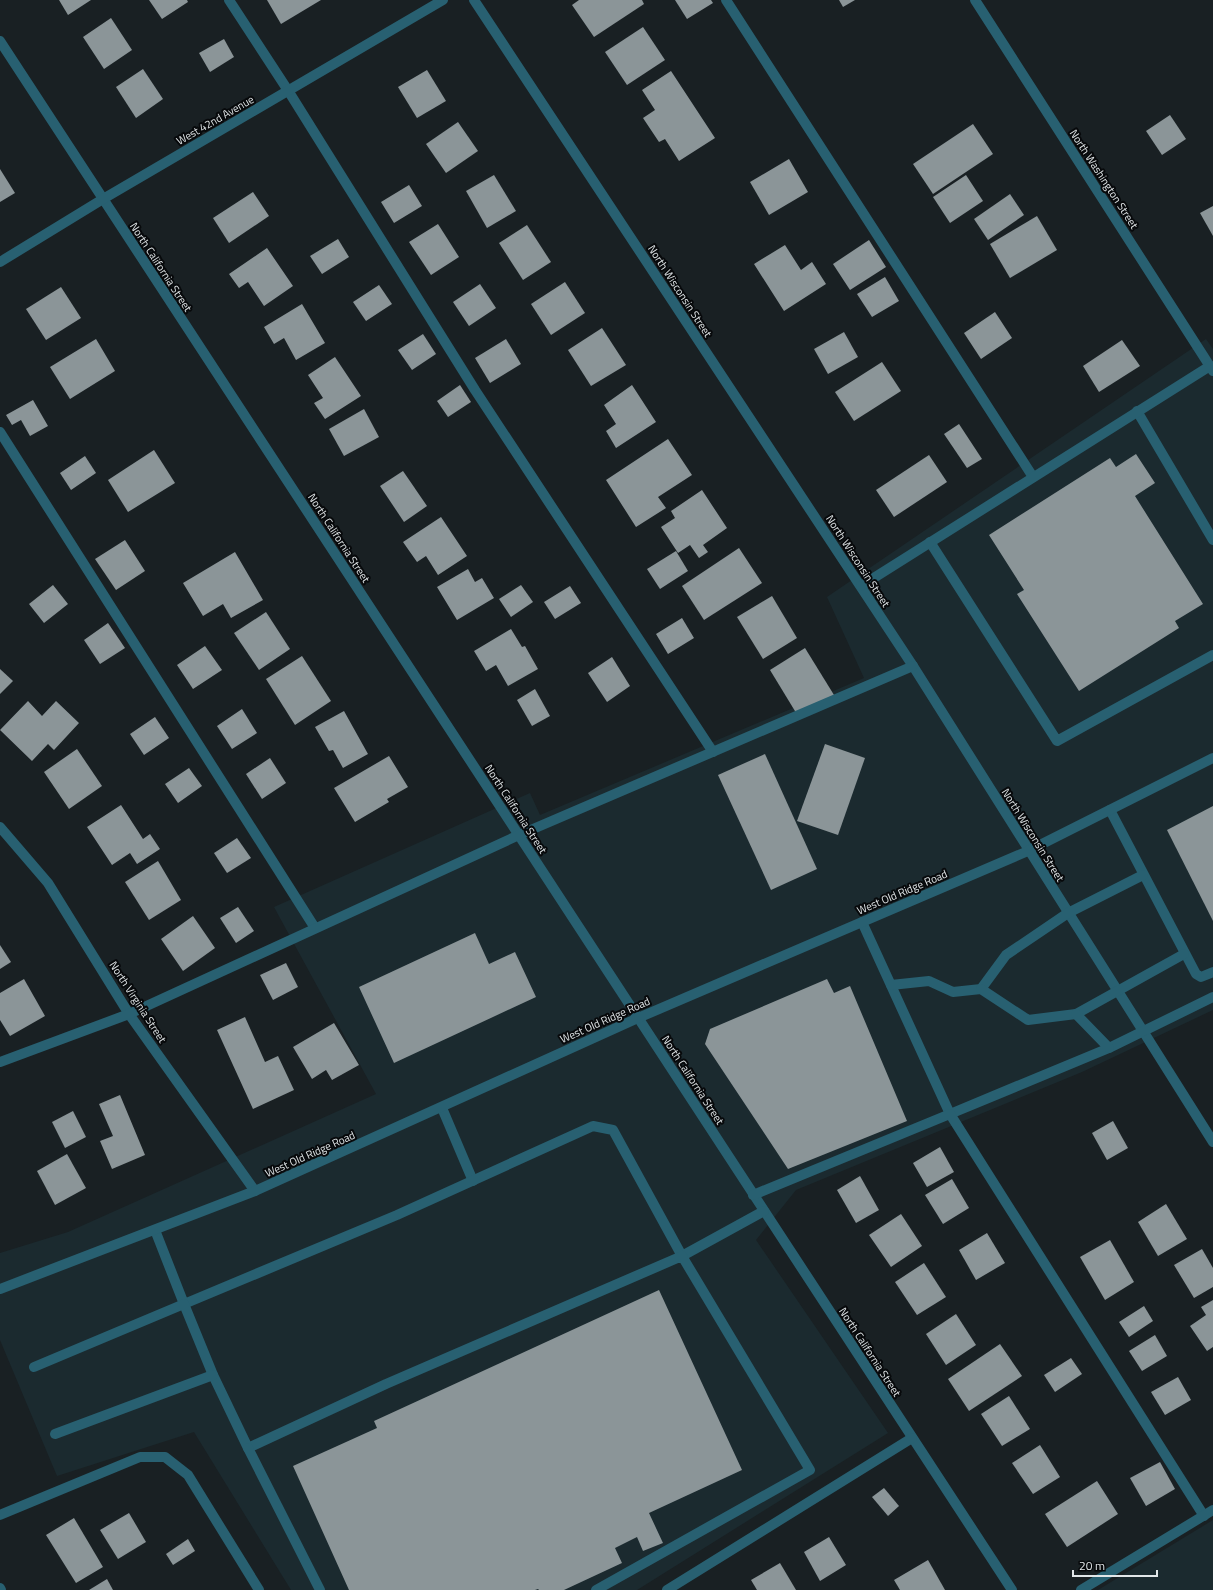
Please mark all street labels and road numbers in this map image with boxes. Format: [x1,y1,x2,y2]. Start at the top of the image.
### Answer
street label: West 42nd Avenue [173,91,257,149]
street label: North Washington Street [1066,126,1142,232]
street label: North California Street [126,219,196,315]
street label: North Wisconsin Street [644,242,716,340]
street label: North California Street [304,490,374,586]
street label: North Wisconsin Street [822,512,894,610]
street label: North California Street [481,761,551,857]
street label: North Wisconsin Street [998,785,1068,885]
street label: West Old Ridge Road [854,866,950,918]
street label: North Virginia Street [106,958,170,1046]
street label: West Old Ridge Road [557,993,653,1047]
street label: North California Street [658,1032,728,1128]
street label: West Old Ridge Road [262,1127,358,1181]
street label: North California Street [835,1304,905,1400]

